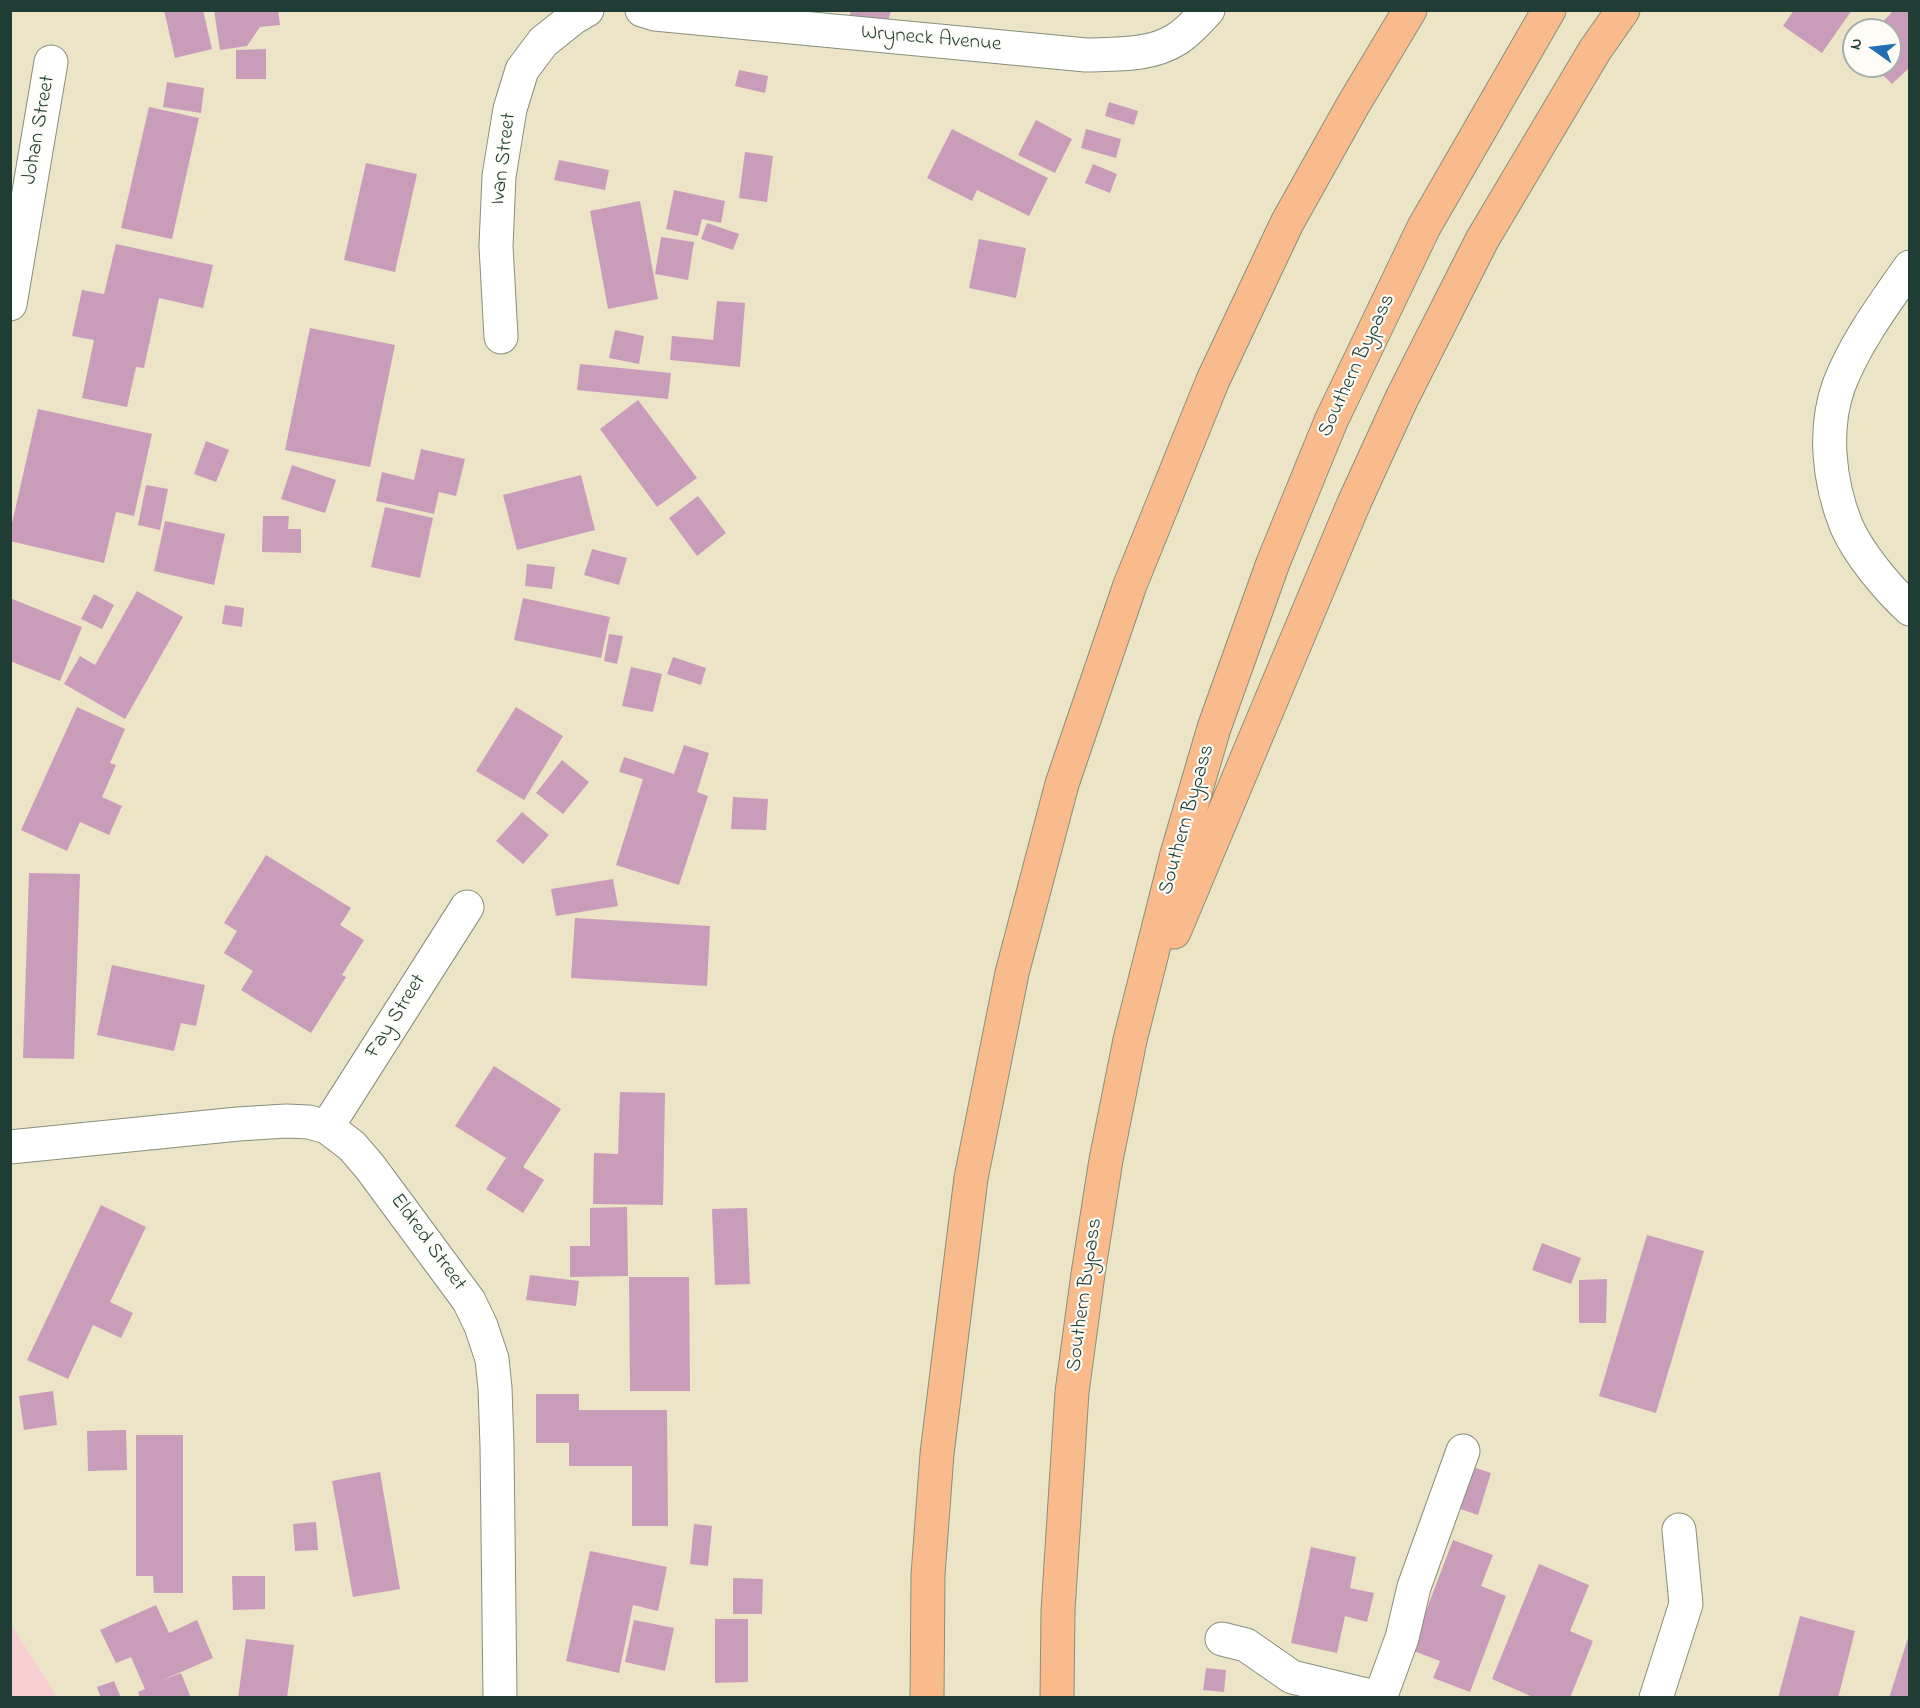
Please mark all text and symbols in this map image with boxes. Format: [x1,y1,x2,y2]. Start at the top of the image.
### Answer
north arrow [1842,18,1902,78]
street label: Wryneck Avenue [860,21,1002,59]
text: N [1844,36,1869,52]
street label: Johan Street [18,73,62,187]
street label: Ivan Street [487,111,523,207]
street label: Southern Bypass [1314,291,1402,441]
street label: Southern Bypass [1155,742,1221,898]
street label: Fay Street [361,970,433,1064]
street label: Eldred Street [383,1190,471,1296]
street label: Southern Bypass [1063,1217,1109,1373]

